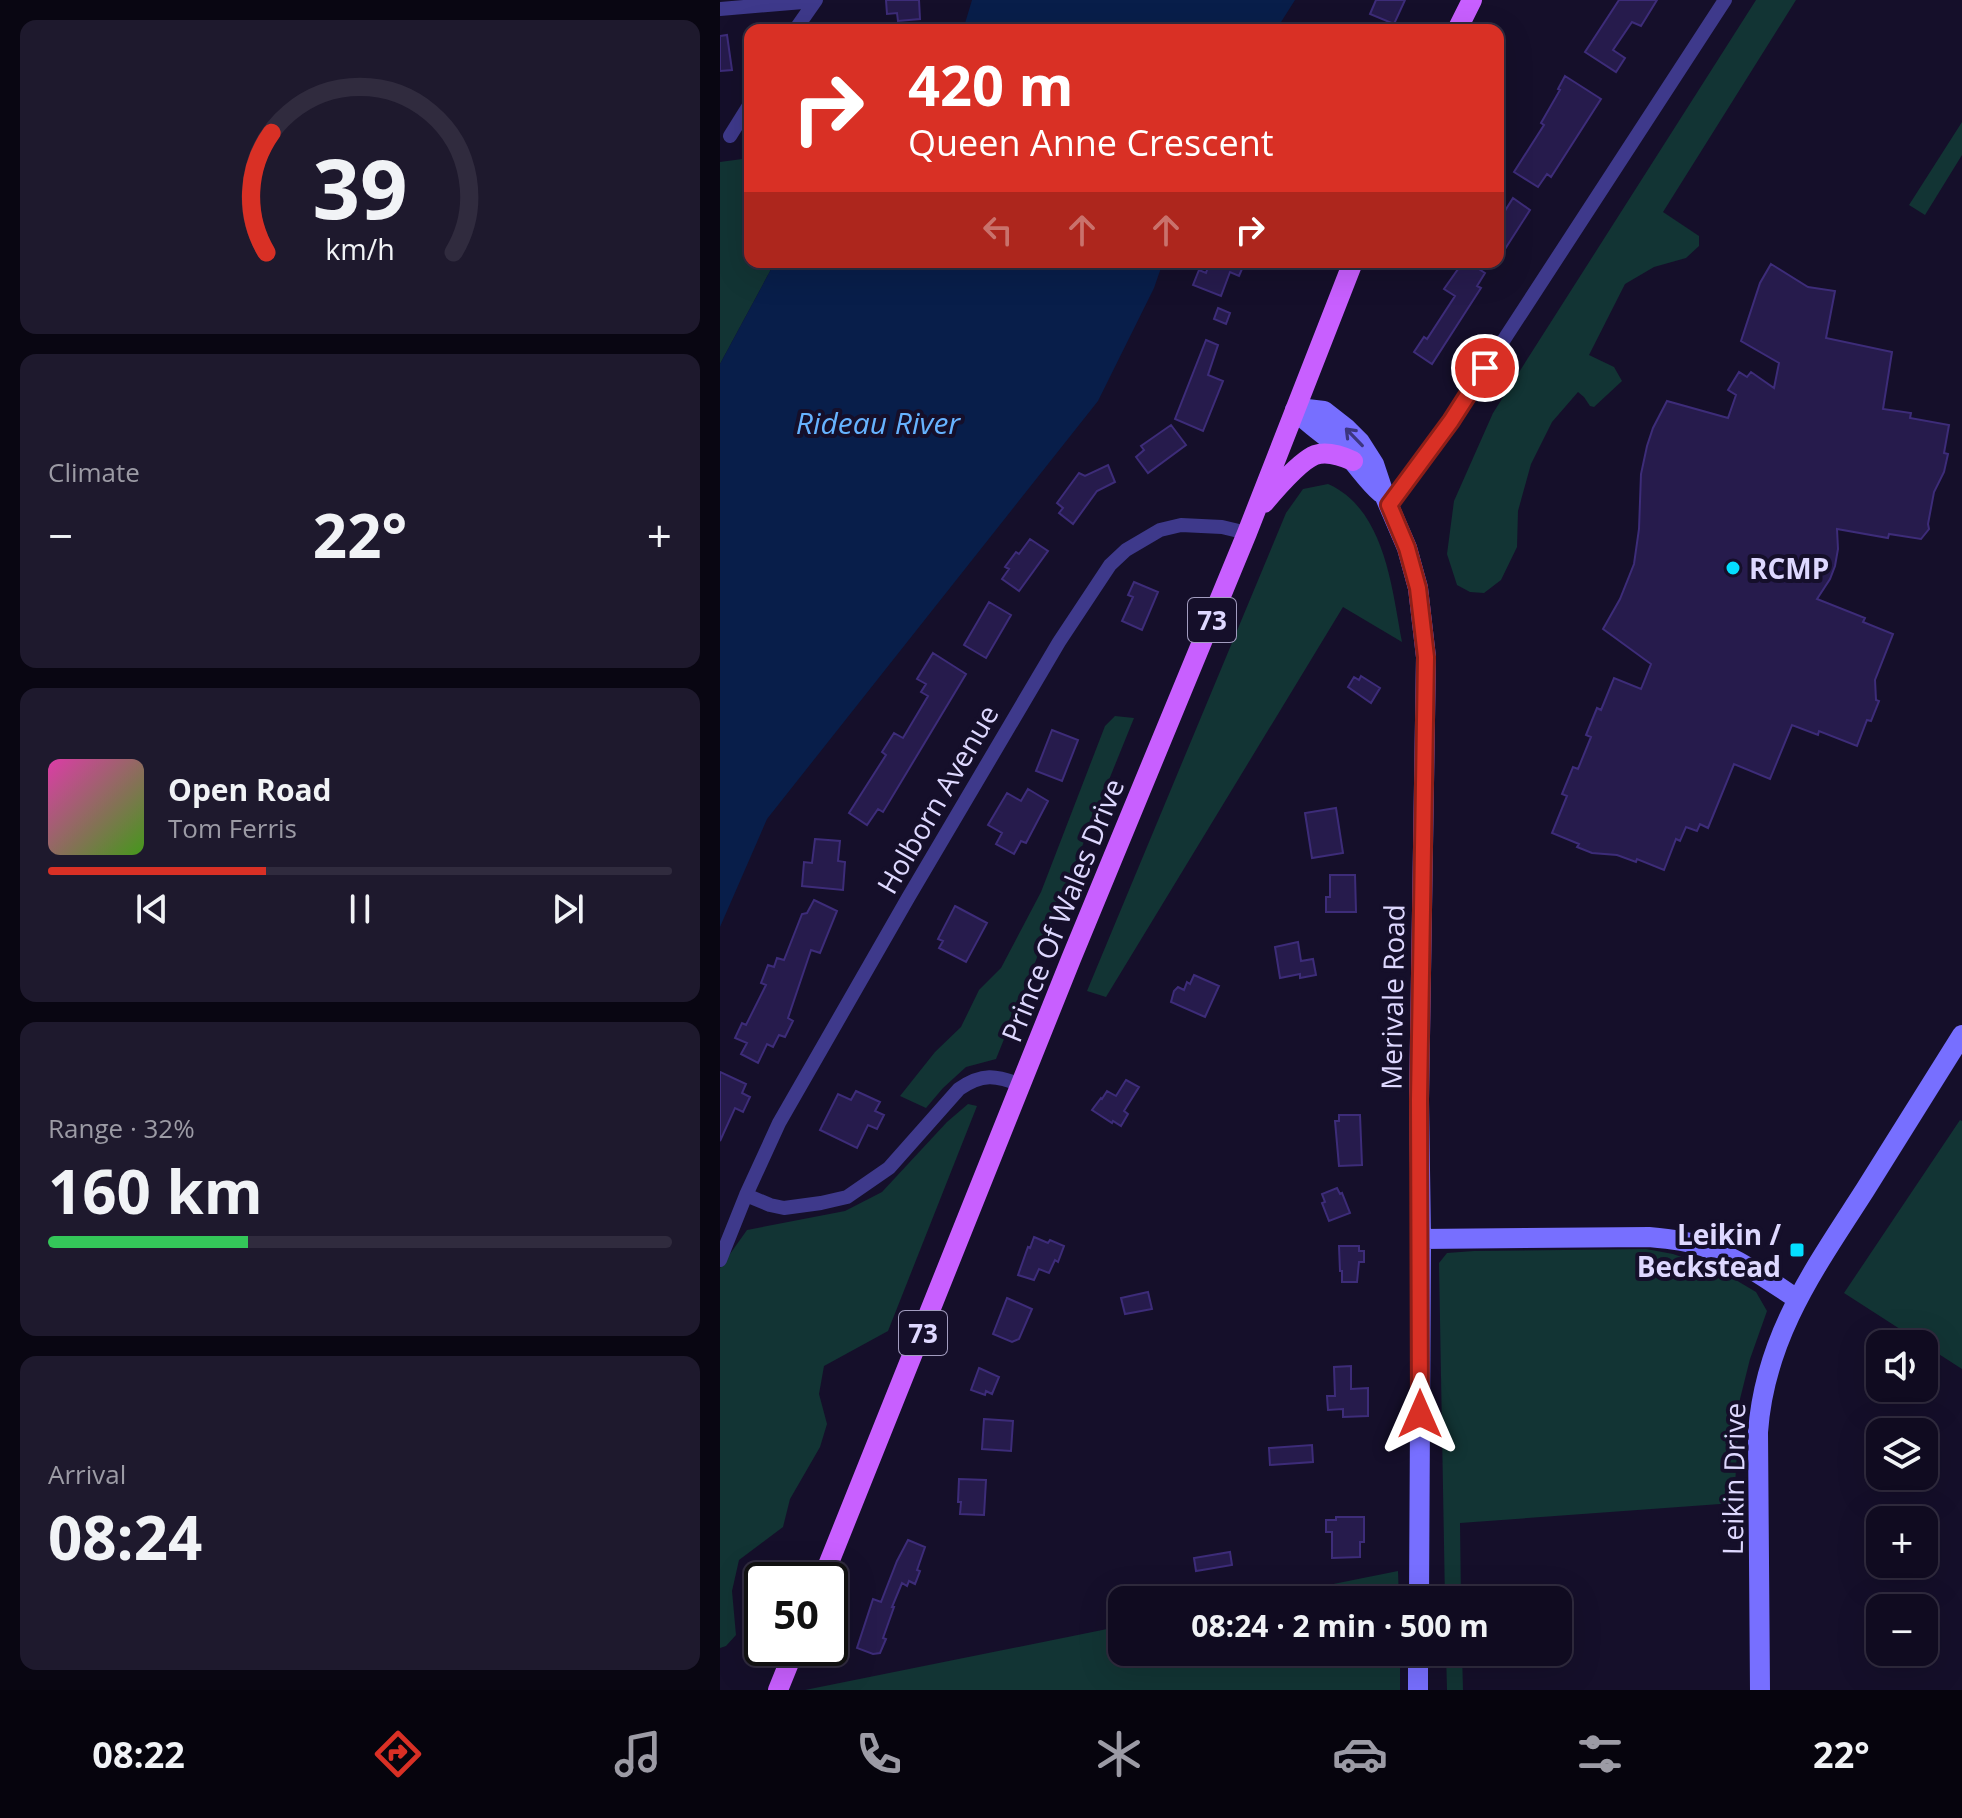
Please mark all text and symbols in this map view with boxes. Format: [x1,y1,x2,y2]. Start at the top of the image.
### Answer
text: 420 m [908,46,1074,122]
icon: right [776,56,880,160]
text: Queen Anne Crescent [908,118,1274,167]
text: 39 [312,130,408,243]
icon: left [976,208,1020,252]
icon: ahead [1060,208,1104,252]
icon: ahead [1144,208,1188,252]
icon: right [1228,208,1272,252]
text: km/h [325,229,395,268]
pin [1451,334,1519,402]
icon: arrive [1463,346,1507,390]
water label: Rideau River [796,402,961,443]
one-way arrow [1344,427,1363,447]
text: Climate [48,454,140,490]
text: 22° [313,494,407,576]
text: − [48,505,73,565]
text: + [647,505,672,565]
place label: RCMP [1749,549,1829,587]
marker: RCMP [1724,559,1742,577]
road number: 73 [1188,598,1236,642]
street label: Holborn Avenue [868,698,1006,900]
text: Open Road [168,769,332,810]
street label: Prince Of Wales Drive [992,773,1132,1047]
text: Tom Ferris [168,810,297,846]
icon: previous [130,887,174,931]
icon: pause [338,887,382,931]
icon: next [546,887,590,931]
street label: Merivale Road [1371,904,1413,1090]
text: Range · 32% [48,1110,195,1146]
text: 160 km [48,1150,263,1232]
place label: Leikin / Beckstead [1637,1215,1781,1285]
marker: Leikin / Beckstead [1788,1241,1806,1259]
road number: 73 [899,1311,947,1355]
map controls [1866,1330,1938,1666]
button: sound [1866,1330,1938,1402]
position arrow [1378,1372,1462,1456]
street label: Leikin Drive [1713,1403,1753,1555]
button: layers [1866,1418,1938,1490]
text: Arrival [48,1456,126,1492]
text: 08:24 [48,1496,202,1578]
button: + [1866,1506,1938,1578]
speed limit sign: 50 [744,1562,848,1666]
button: − [1866,1594,1938,1666]
text: 08:24 · 2 min · 500 m [1191,1605,1489,1646]
icon: directions [370,1726,426,1782]
icon: music [610,1726,666,1782]
icon: phone [851,1726,907,1782]
icon: climate [1091,1726,1147,1782]
icon: car [1332,1726,1388,1782]
icon: filters [1572,1726,1628,1782]
text: 08:22 [92,1730,185,1779]
text: 22° [1813,1730,1870,1779]

